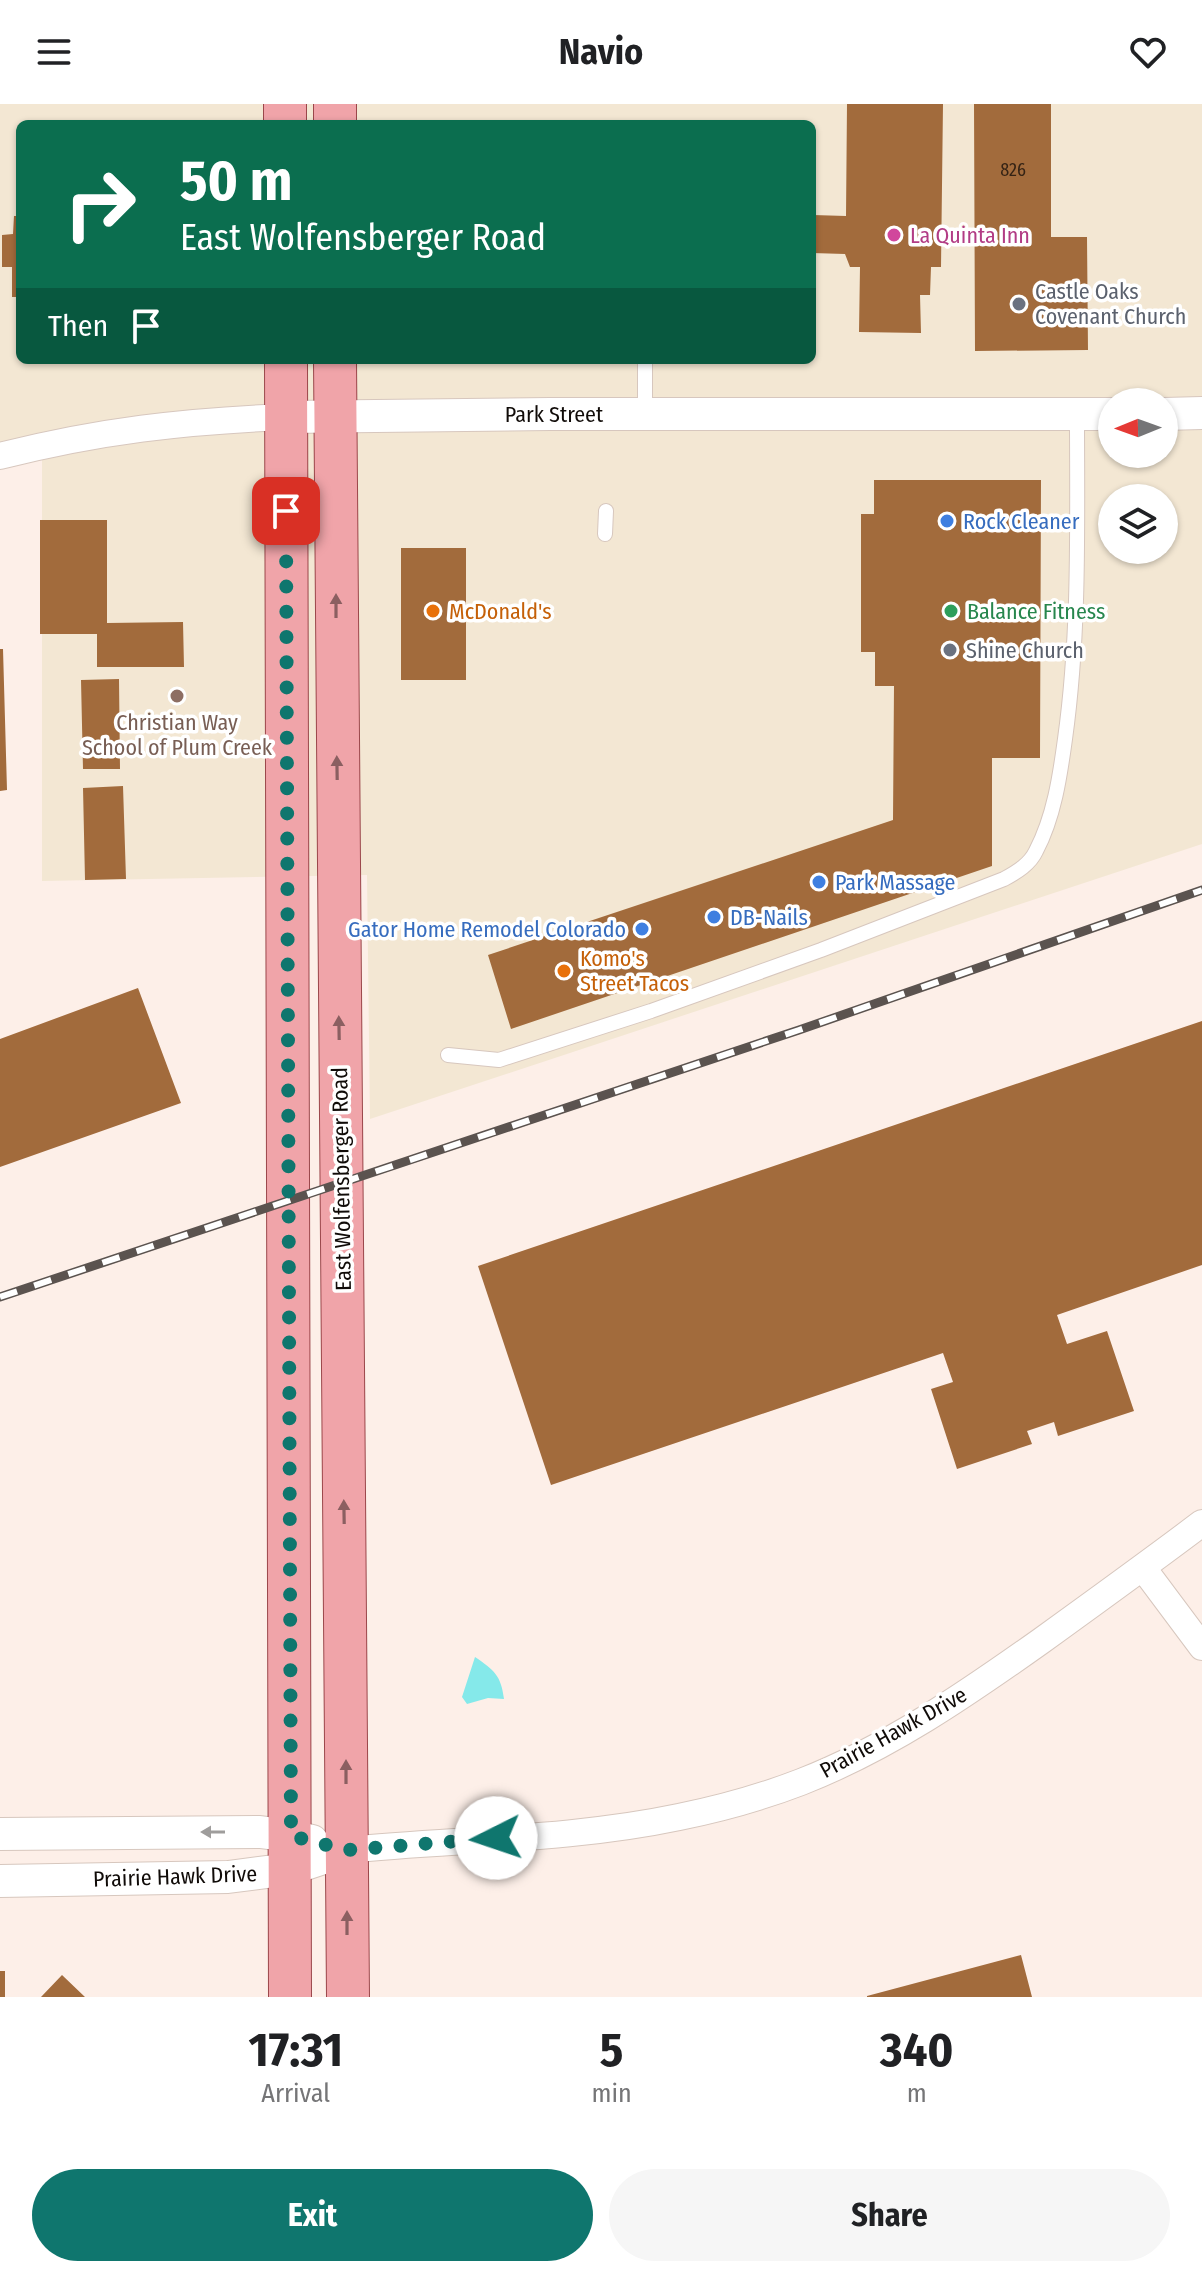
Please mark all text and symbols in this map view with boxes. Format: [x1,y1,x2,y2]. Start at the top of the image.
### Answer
icon: menu [32,30,76,74]
text: Navio [559,30,643,74]
icon: heart [1126,30,1170,74]
text: 50 m [180,148,292,215]
icon: right [48,152,152,256]
house number: 826 [1000,159,1026,181]
text: East Wolfensberger Road [180,216,546,260]
place label: La Quinta Inn [910,222,1030,249]
marker: La Quinta Inn [885,226,903,244]
place label: Castle Oaks Covenant Church [1035,278,1186,330]
marker: Castle Oaks Covenant Church [1010,295,1028,313]
icon: arrive [124,304,168,348]
text: Then [48,308,108,344]
north arrow [1098,388,1178,468]
map controls [1098,388,1178,564]
street label: Park Street [505,401,604,428]
pin [252,477,320,545]
button: layers [1098,484,1178,564]
icon: arrive [264,489,308,533]
place label: Rock Cleaner [963,508,1080,535]
marker: Rock Cleaner [938,512,956,530]
one-way arrow [329,593,342,618]
place label: McDonald's [449,598,552,625]
place label: Balance Fitness [967,598,1105,625]
marker: McDonald's [424,602,442,620]
marker: Balance Fitness [942,602,960,620]
place label: Shine Church [966,637,1084,664]
marker: Shine Church [941,641,959,659]
marker: Christian Way School of Plum Creek [168,687,186,705]
place label: Christian Way School of Plum Creek [82,709,273,761]
one-way arrow [331,755,343,780]
place label: Park Massage [835,869,955,896]
marker: Park Massage [810,873,828,891]
place label: DB-Nails [730,904,808,931]
marker: DB-Nails [705,908,723,926]
place label: Gator Home Remodel Colorado [348,916,626,943]
marker: Gator Home Remodel Colorado [633,920,651,938]
place label: Komo's Street Tacos [580,945,689,997]
marker: Komo's Street Tacos [555,962,573,980]
one-way arrow [333,1015,345,1040]
street label: East Wolfensberger Road [326,1067,357,1291]
one-way arrow [338,1499,350,1524]
street label: Prairie Hawk Drive [815,1681,972,1784]
one-way arrow [340,1759,353,1784]
position arrow [454,1796,538,1880]
one-way arrow [200,1826,225,1838]
street label: Prairie Hawk Drive [93,1860,257,1893]
one-way arrow [341,1910,353,1935]
text: 17:31 [248,2021,343,2079]
text: 5 [600,2021,623,2079]
text: 340 [880,2021,954,2079]
text: Arrival [261,2078,330,2109]
text: min [591,2078,632,2109]
text: m [907,2078,927,2109]
button: Exit [32,2169,593,2261]
button: Share [609,2169,1170,2261]

